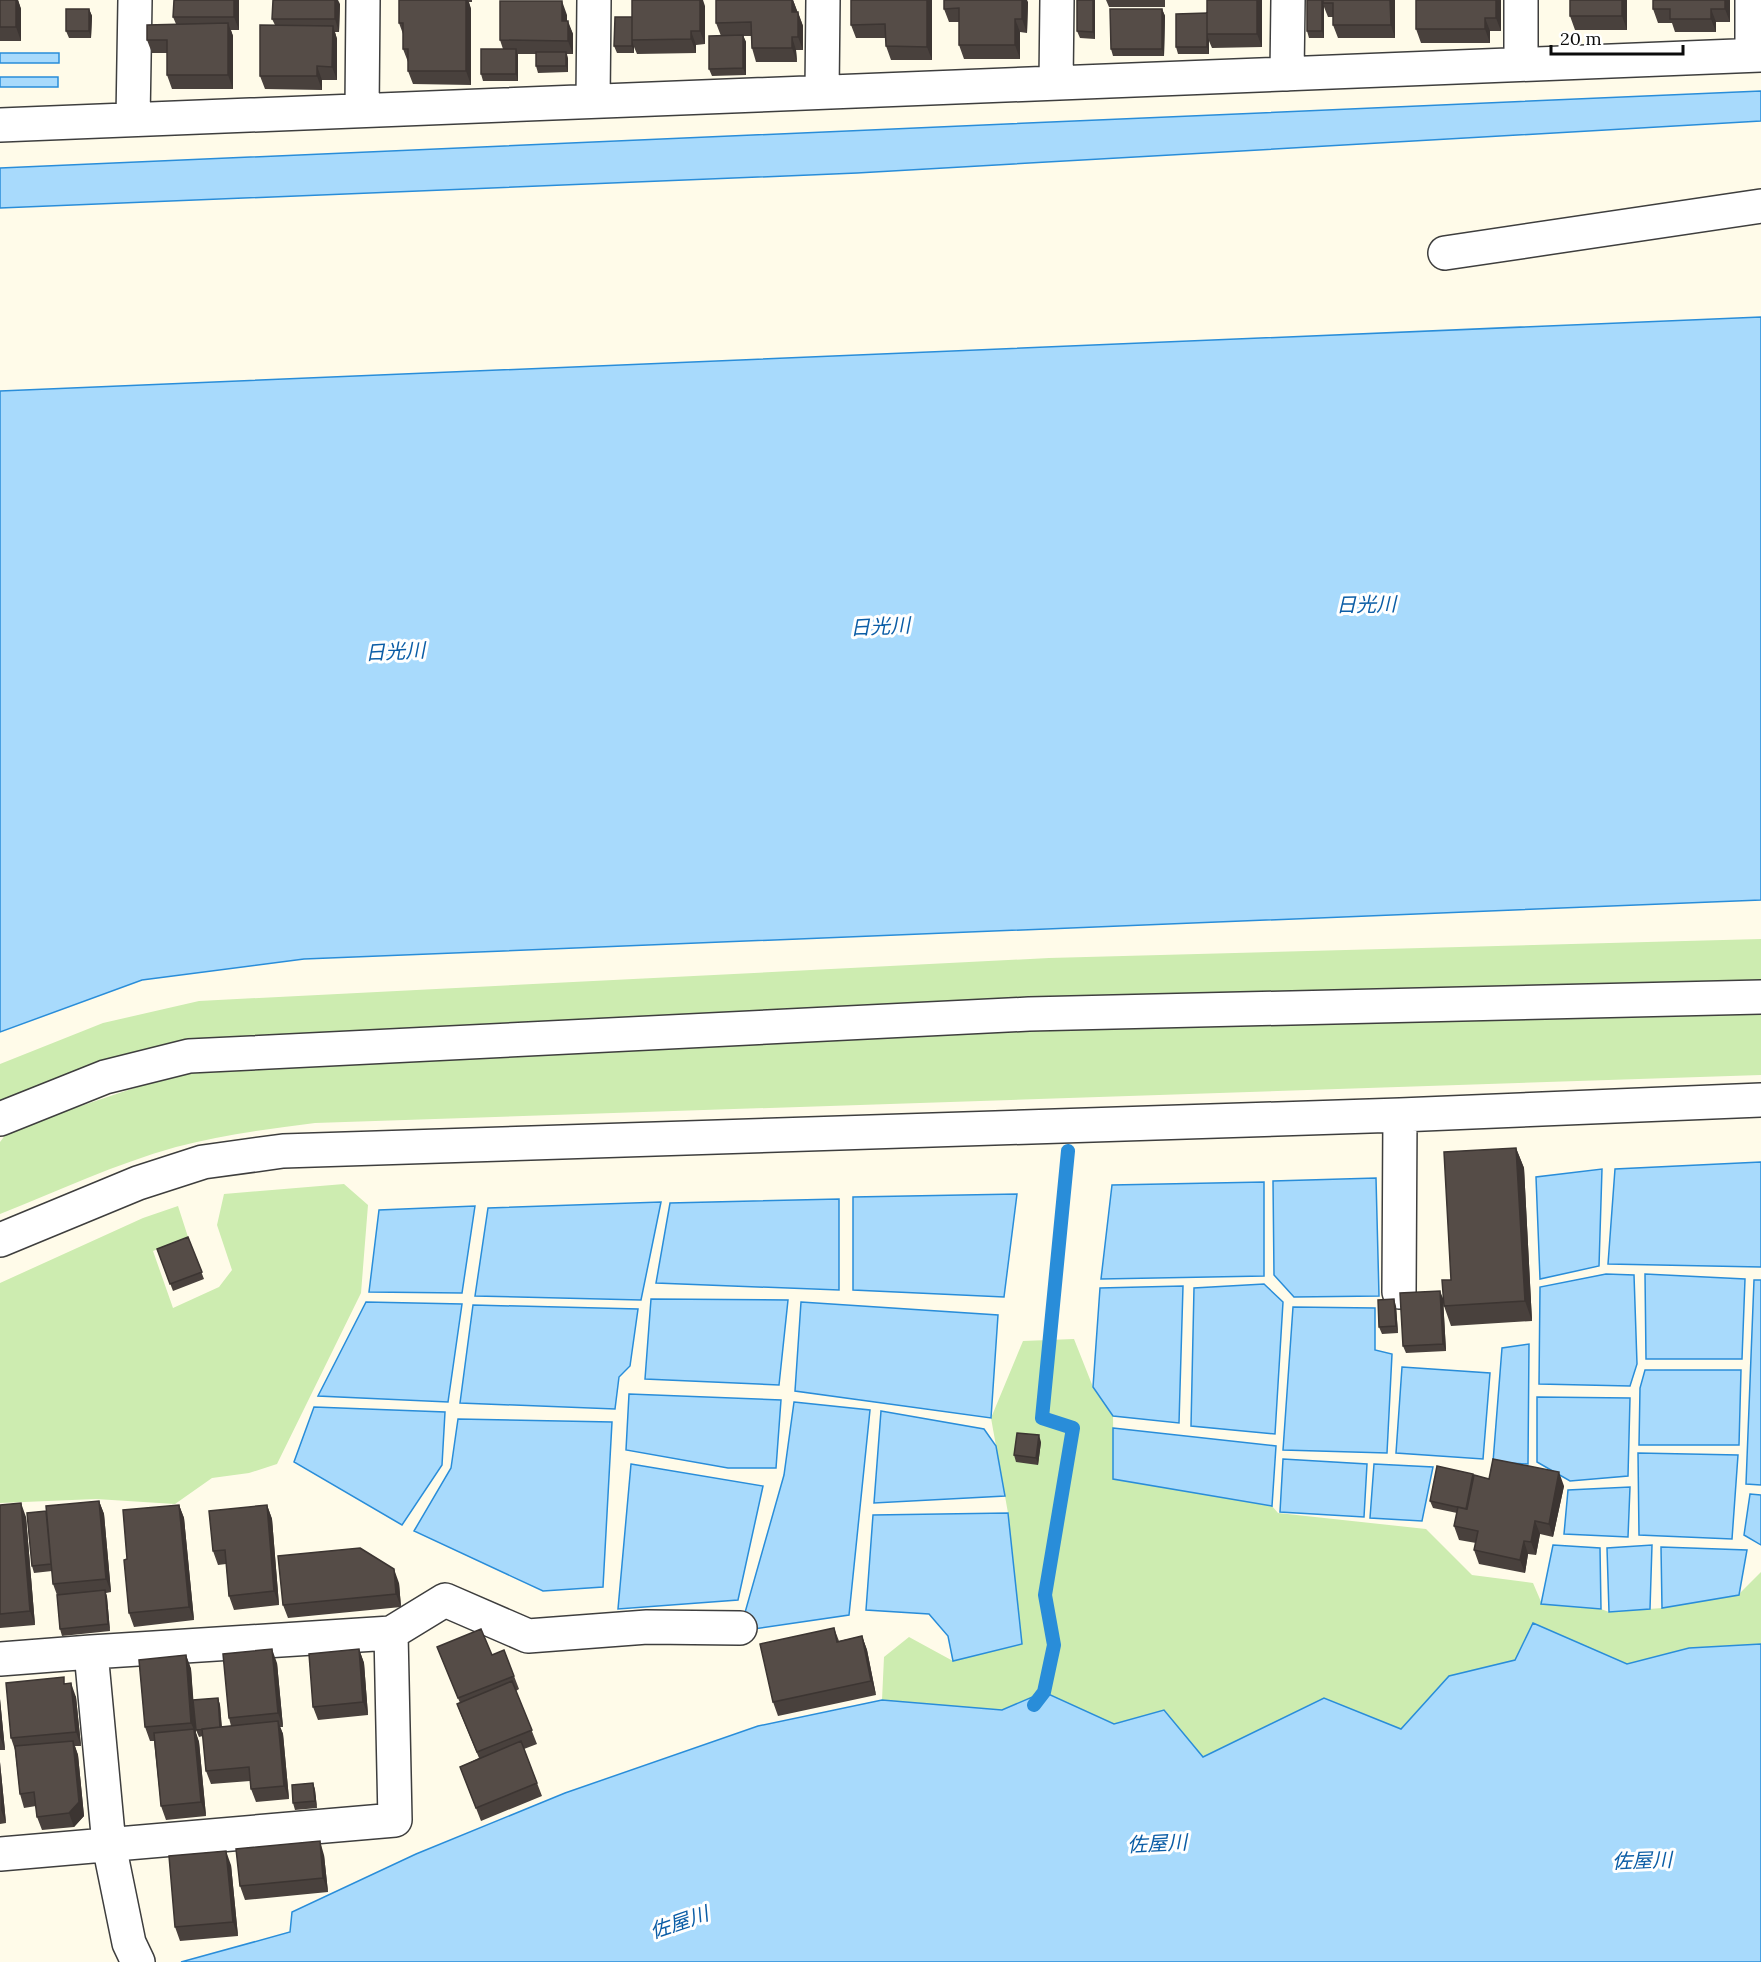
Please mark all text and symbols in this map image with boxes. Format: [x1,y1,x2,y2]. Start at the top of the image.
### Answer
scale bar [1551,18,1683,56]
text: 20 m [1560,27,1602,50]
water label: 日光川 [1336,591,1398,617]
water label: 日光川 [849,612,913,640]
water label: 日光川 [364,637,428,665]
water label: 佐屋川 [1126,1829,1190,1857]
water label: 佐屋川 [1612,1846,1674,1874]
water label: 佐屋川 [647,1900,713,1944]

